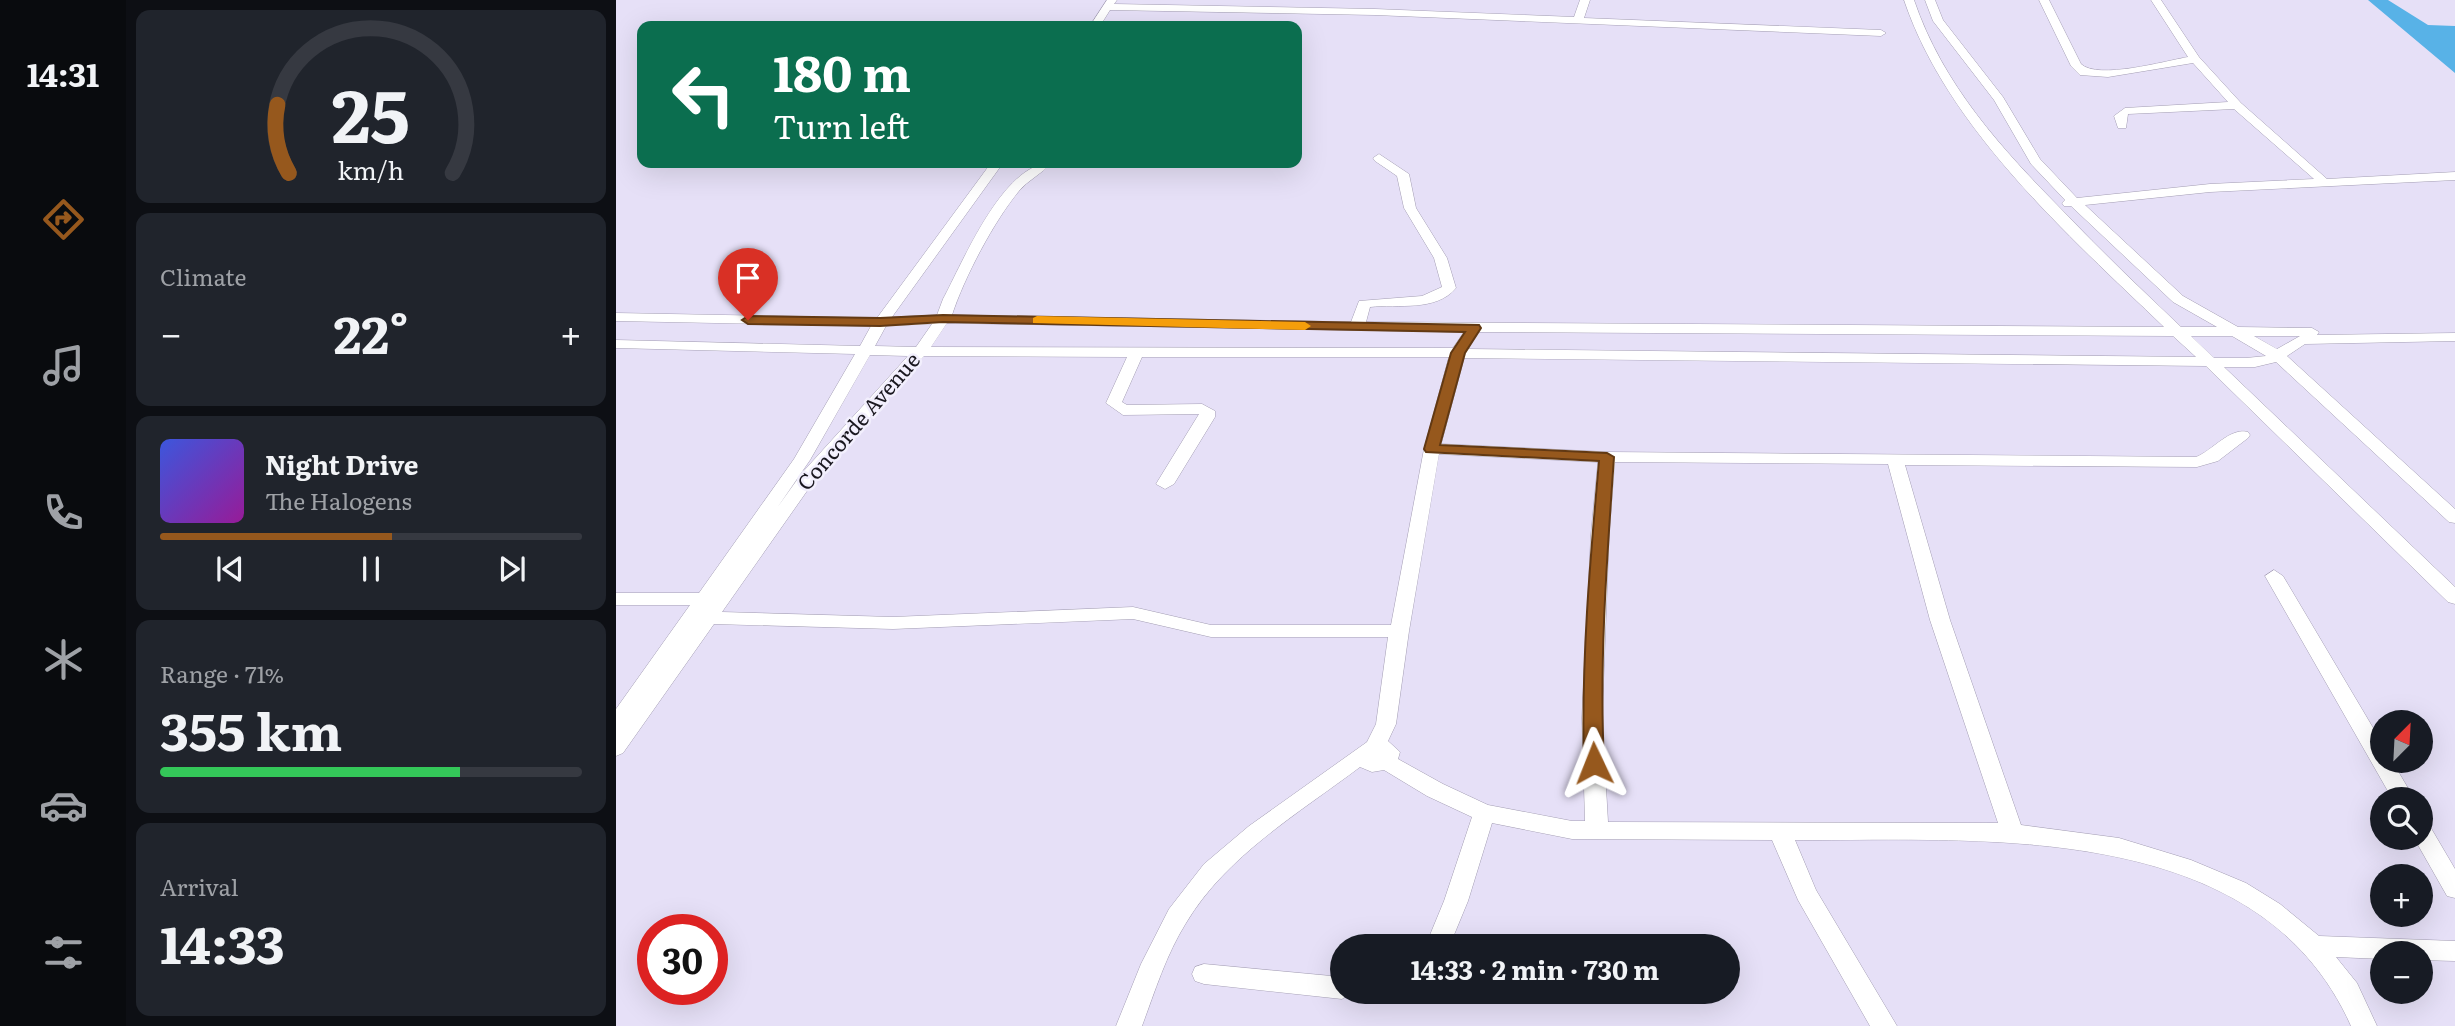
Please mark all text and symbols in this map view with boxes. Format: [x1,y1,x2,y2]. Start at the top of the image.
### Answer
text: 180 m [773,34,911,107]
text: 14:31 [27,49,99,97]
icon: left [658,49,749,140]
text: 25 [332,57,410,165]
text: Turn left [773,101,910,149]
text: km/h [338,150,404,187]
icon: directions [39,195,88,244]
pin [718,248,778,320]
text: Climate [160,259,246,293]
icon: arrive [729,259,767,297]
text: 22° [333,293,409,370]
text: − [160,303,182,360]
text: + [560,303,582,360]
icon: music [39,341,88,390]
street label: Concorde Avenue [788,344,926,496]
text: Night Drive [265,444,419,483]
text: The Halogens [265,483,412,517]
icon: phone [39,488,88,537]
icon: previous [211,550,249,588]
icon: pause [352,550,390,588]
icon: next [493,550,531,588]
icon: climate [39,635,88,684]
text: Range · 71% [160,656,284,690]
text: 355 km [160,690,342,767]
north arrow [2370,710,2432,774]
map controls [2370,710,2433,1004]
position arrow [1557,726,1631,800]
icon: car [39,781,88,830]
button: search [2370,787,2433,850]
button: + [2370,864,2433,927]
text: Arrival [160,869,239,903]
text: 14:33 [160,903,285,980]
speed limit sign: 30 [637,914,728,1005]
icon: filters [39,928,88,977]
button: − [2370,941,2433,1004]
text: 14:33 · 2 min · 730 m [1411,949,1659,988]

